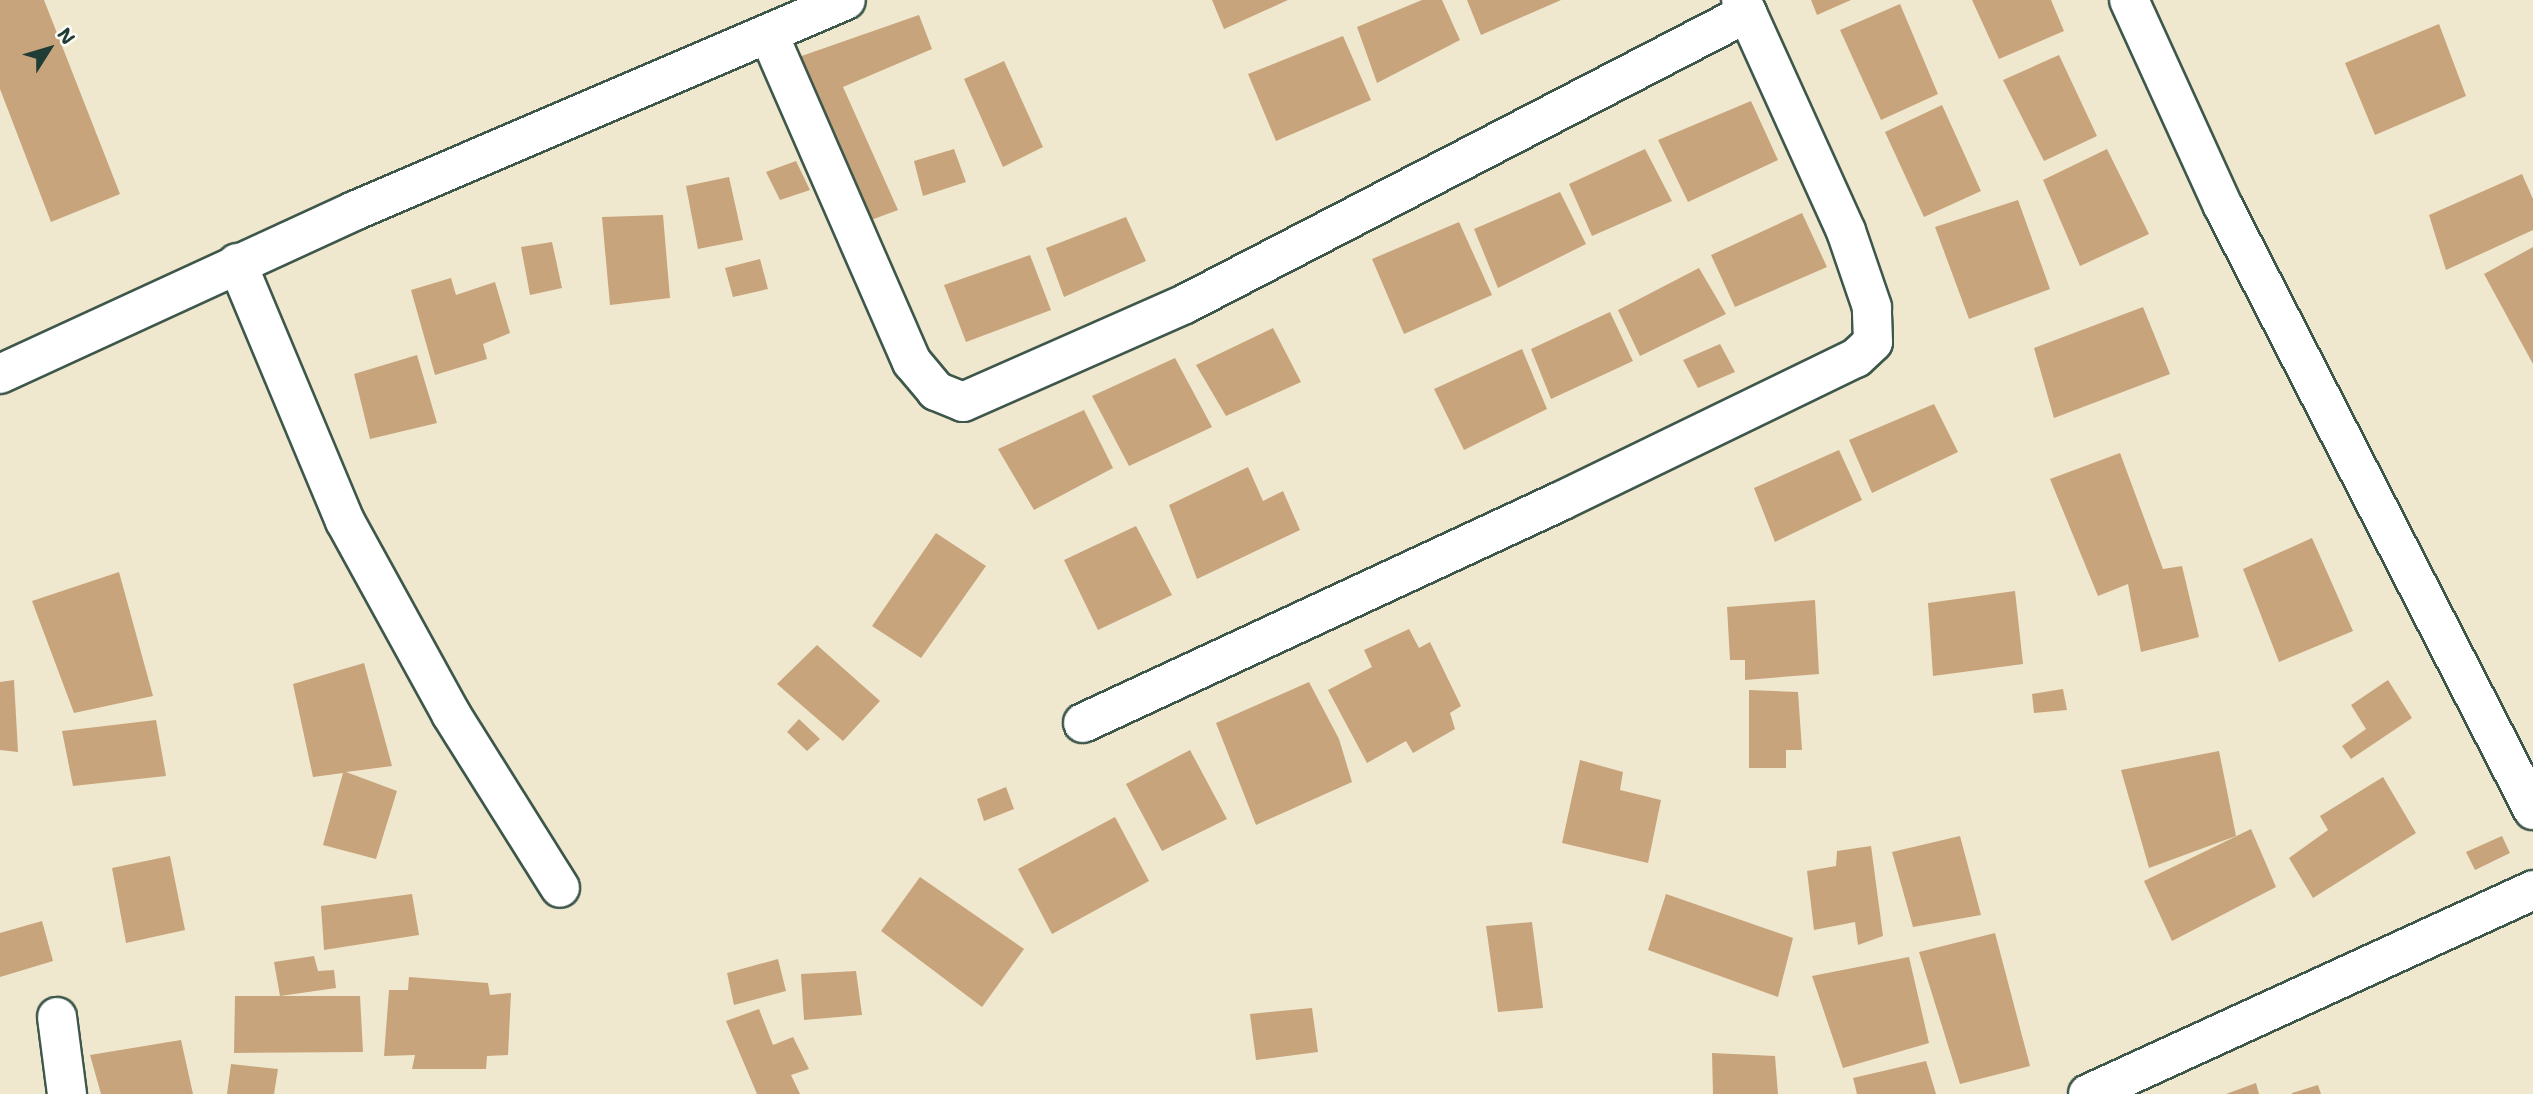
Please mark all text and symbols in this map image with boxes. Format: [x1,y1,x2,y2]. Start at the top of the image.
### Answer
north arrow [14,14,84,84]
text: N [52,23,81,50]

